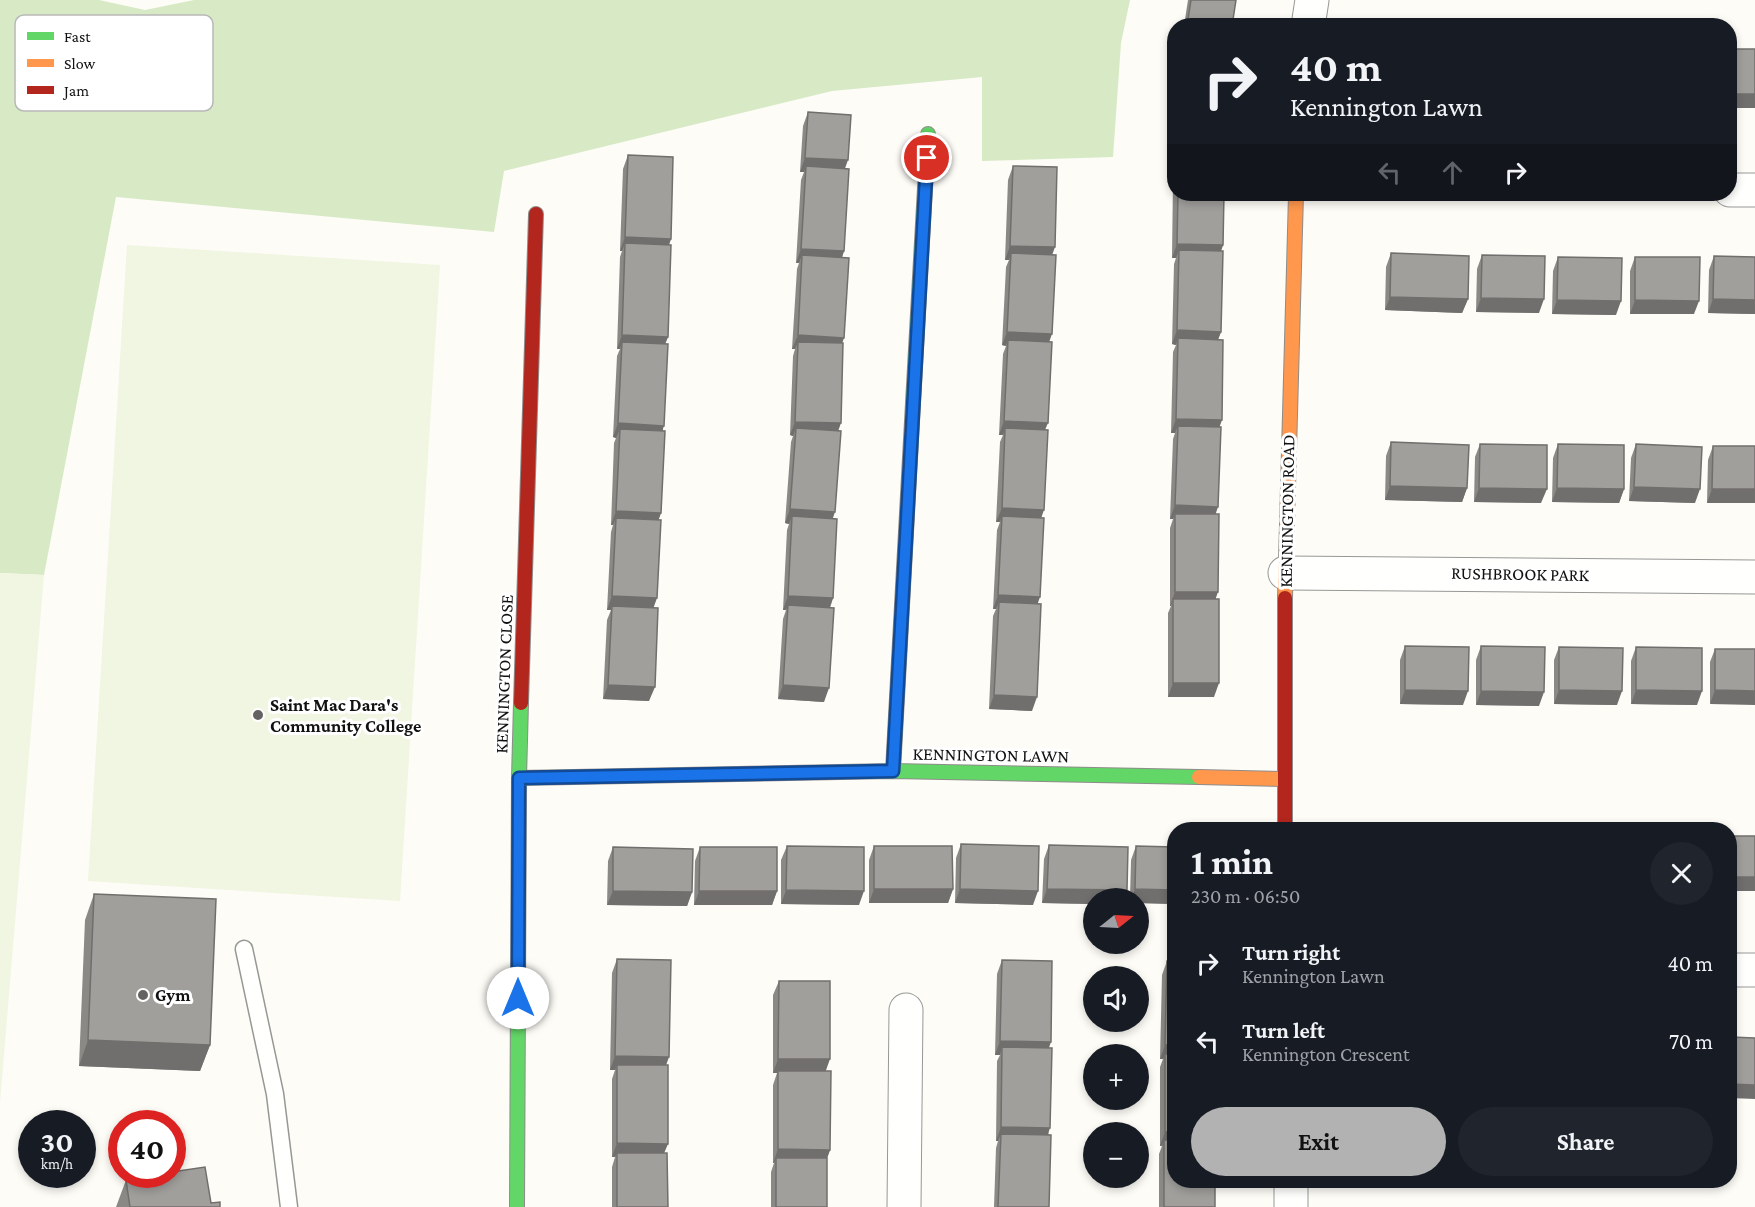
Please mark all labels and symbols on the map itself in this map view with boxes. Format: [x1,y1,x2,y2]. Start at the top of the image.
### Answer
legend [15,15,213,111]
text: Fast [64,28,91,45]
text: Slow [64,55,96,72]
text: Jam [62,82,89,100]
pin [901,132,952,183]
street label: KENNINGTON ROAD [1276,434,1298,588]
street label: RUSHBROOK PARK [1451,563,1590,585]
street label: KENNINGTON CLOSE [491,594,517,754]
place label: Saint Mac Dara's Community College [270,695,421,736]
marker: Saint Mac Dara's Community College [251,708,265,722]
street label: KENNINGTON LAWN [913,744,1070,766]
north arrow [1083,888,1149,954]
position arrow [486,966,550,1030]
place label: Gym [155,985,191,1005]
marker: Gym [136,988,150,1002]
speed limit sign: 40 [108,1110,186,1188]

